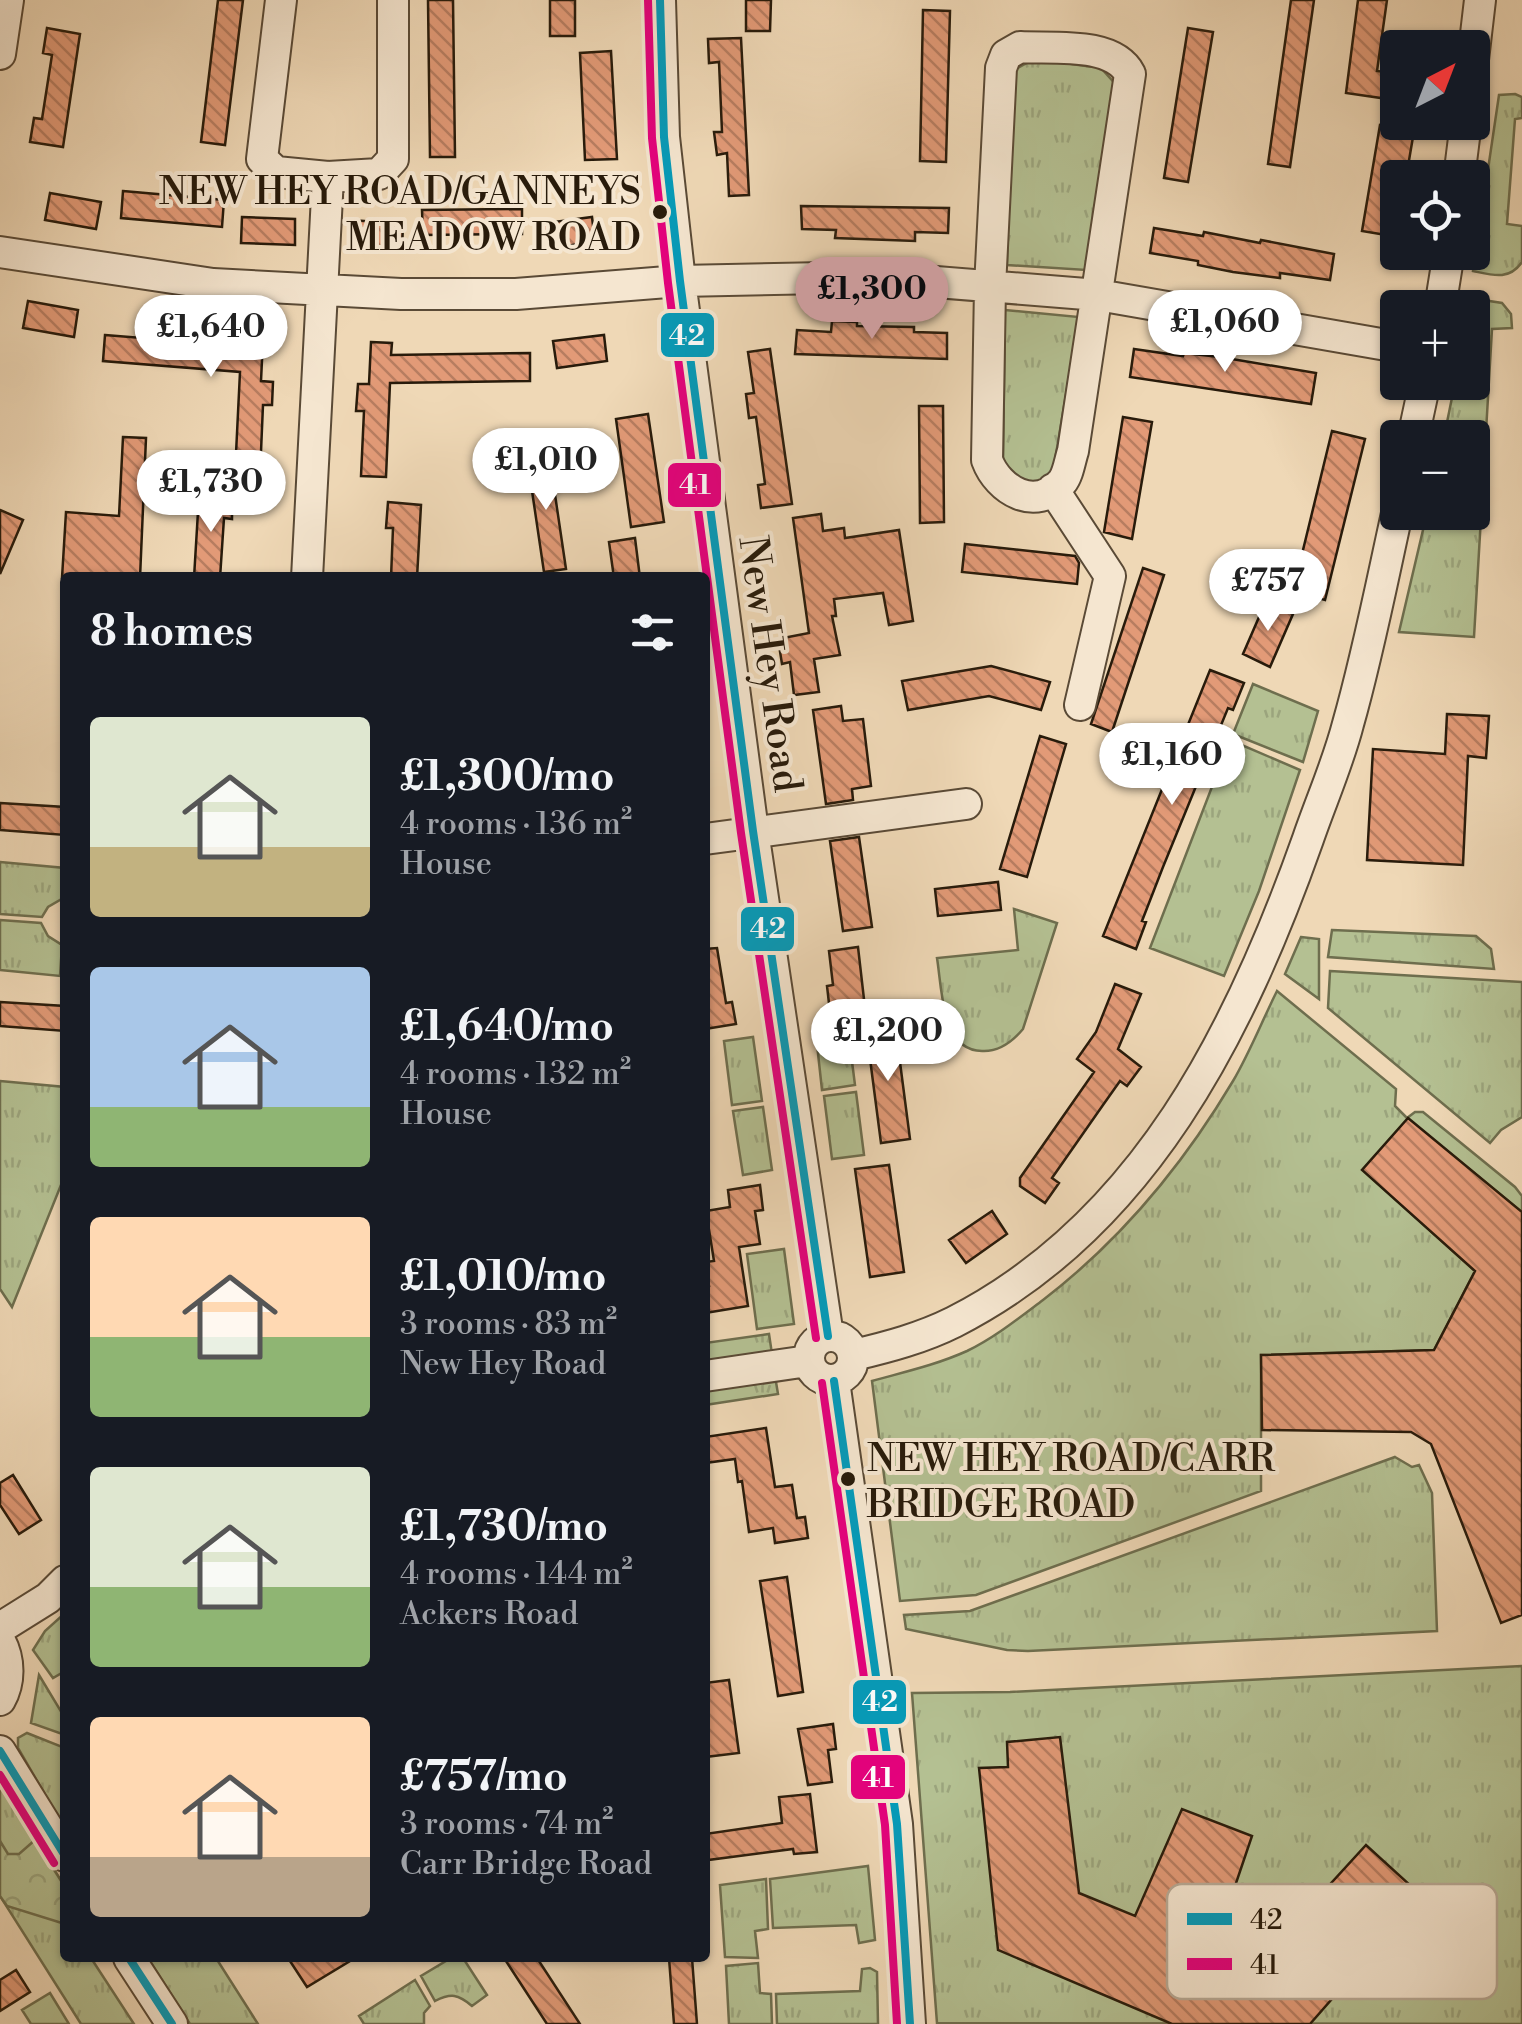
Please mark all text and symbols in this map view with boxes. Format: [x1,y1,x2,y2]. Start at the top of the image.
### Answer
north arrow [1380,30,1490,140]
map controls [1380,30,1490,530]
button: locate [1380,160,1490,270]
place label: NEW HEY ROAD/GANNEYS MEADOW ROAD [159,169,641,262]
marker: NEW HEY ROAD/GANNEYS MEADOW ROAD [650,202,670,222]
pin: £1,300 [791,257,953,342]
text: £1,300 [817,269,927,309]
pin: £1,060 [1144,290,1306,375]
button: + [1380,290,1490,400]
pin: £1,640 [130,295,292,380]
text: £1,060 [1170,302,1280,342]
text: £1,640 [157,307,266,347]
line badge: 42 [659,311,716,359]
text: 42 [669,319,705,354]
button: − [1380,420,1490,530]
pin: £1,010 [465,428,627,513]
text: £1,010 [494,440,598,480]
pin: £1,730 [130,450,292,535]
line badge: 41 [666,461,723,509]
text: £1,730 [159,462,263,502]
text: 41 [679,468,711,503]
street label: New Hey Road [725,533,812,796]
pin: £757 [1209,549,1327,634]
text: £757 [1231,561,1305,601]
icon: filters [625,605,680,660]
text: 8 homes [90,606,253,659]
pin: £1,160 [1091,723,1253,808]
text: £1,160 [1121,735,1223,775]
text: £1,300/mo [400,751,614,804]
icon: home [170,757,290,877]
text: 4 rooms · 136 m² [400,804,632,844]
text: House [400,844,492,884]
line badge: 42 [739,905,796,953]
text: 42 [750,912,786,947]
pin: £1,200 [807,999,969,1084]
text: £1,640/mo [400,1001,614,1054]
icon: home [170,1007,290,1127]
text: £1,200 [833,1011,943,1051]
text: 4 rooms · 132 m² [400,1054,631,1094]
text: House [400,1094,492,1134]
text: £1,010/mo [400,1251,607,1304]
icon: home [170,1257,290,1377]
text: 3 rooms · 83 m² [400,1304,617,1344]
text: New Hey Road [400,1344,606,1384]
place label: NEW HEY ROAD/CARR BRIDGE ROAD [866,1436,1276,1529]
marker: NEW HEY ROAD/CARR BRIDGE ROAD [838,1469,858,1489]
text: £1,730/mo [400,1501,608,1554]
icon: home [170,1507,290,1627]
text: 4 rooms · 144 m² [400,1554,633,1594]
text: Ackers Road [400,1594,578,1634]
line badge: 42 [851,1678,908,1726]
text: 42 [862,1685,898,1720]
text: £757/mo [400,1751,568,1804]
line badge: 41 [849,1753,907,1801]
icon: home [170,1757,290,1877]
text: 41 [862,1761,894,1796]
text: 3 rooms · 74 m² [400,1804,613,1844]
text: Carr Bridge Road [400,1844,652,1884]
legend [1167,1884,1497,1999]
text: 42 [1250,1903,1283,1938]
text: 41 [1250,1948,1279,1983]

